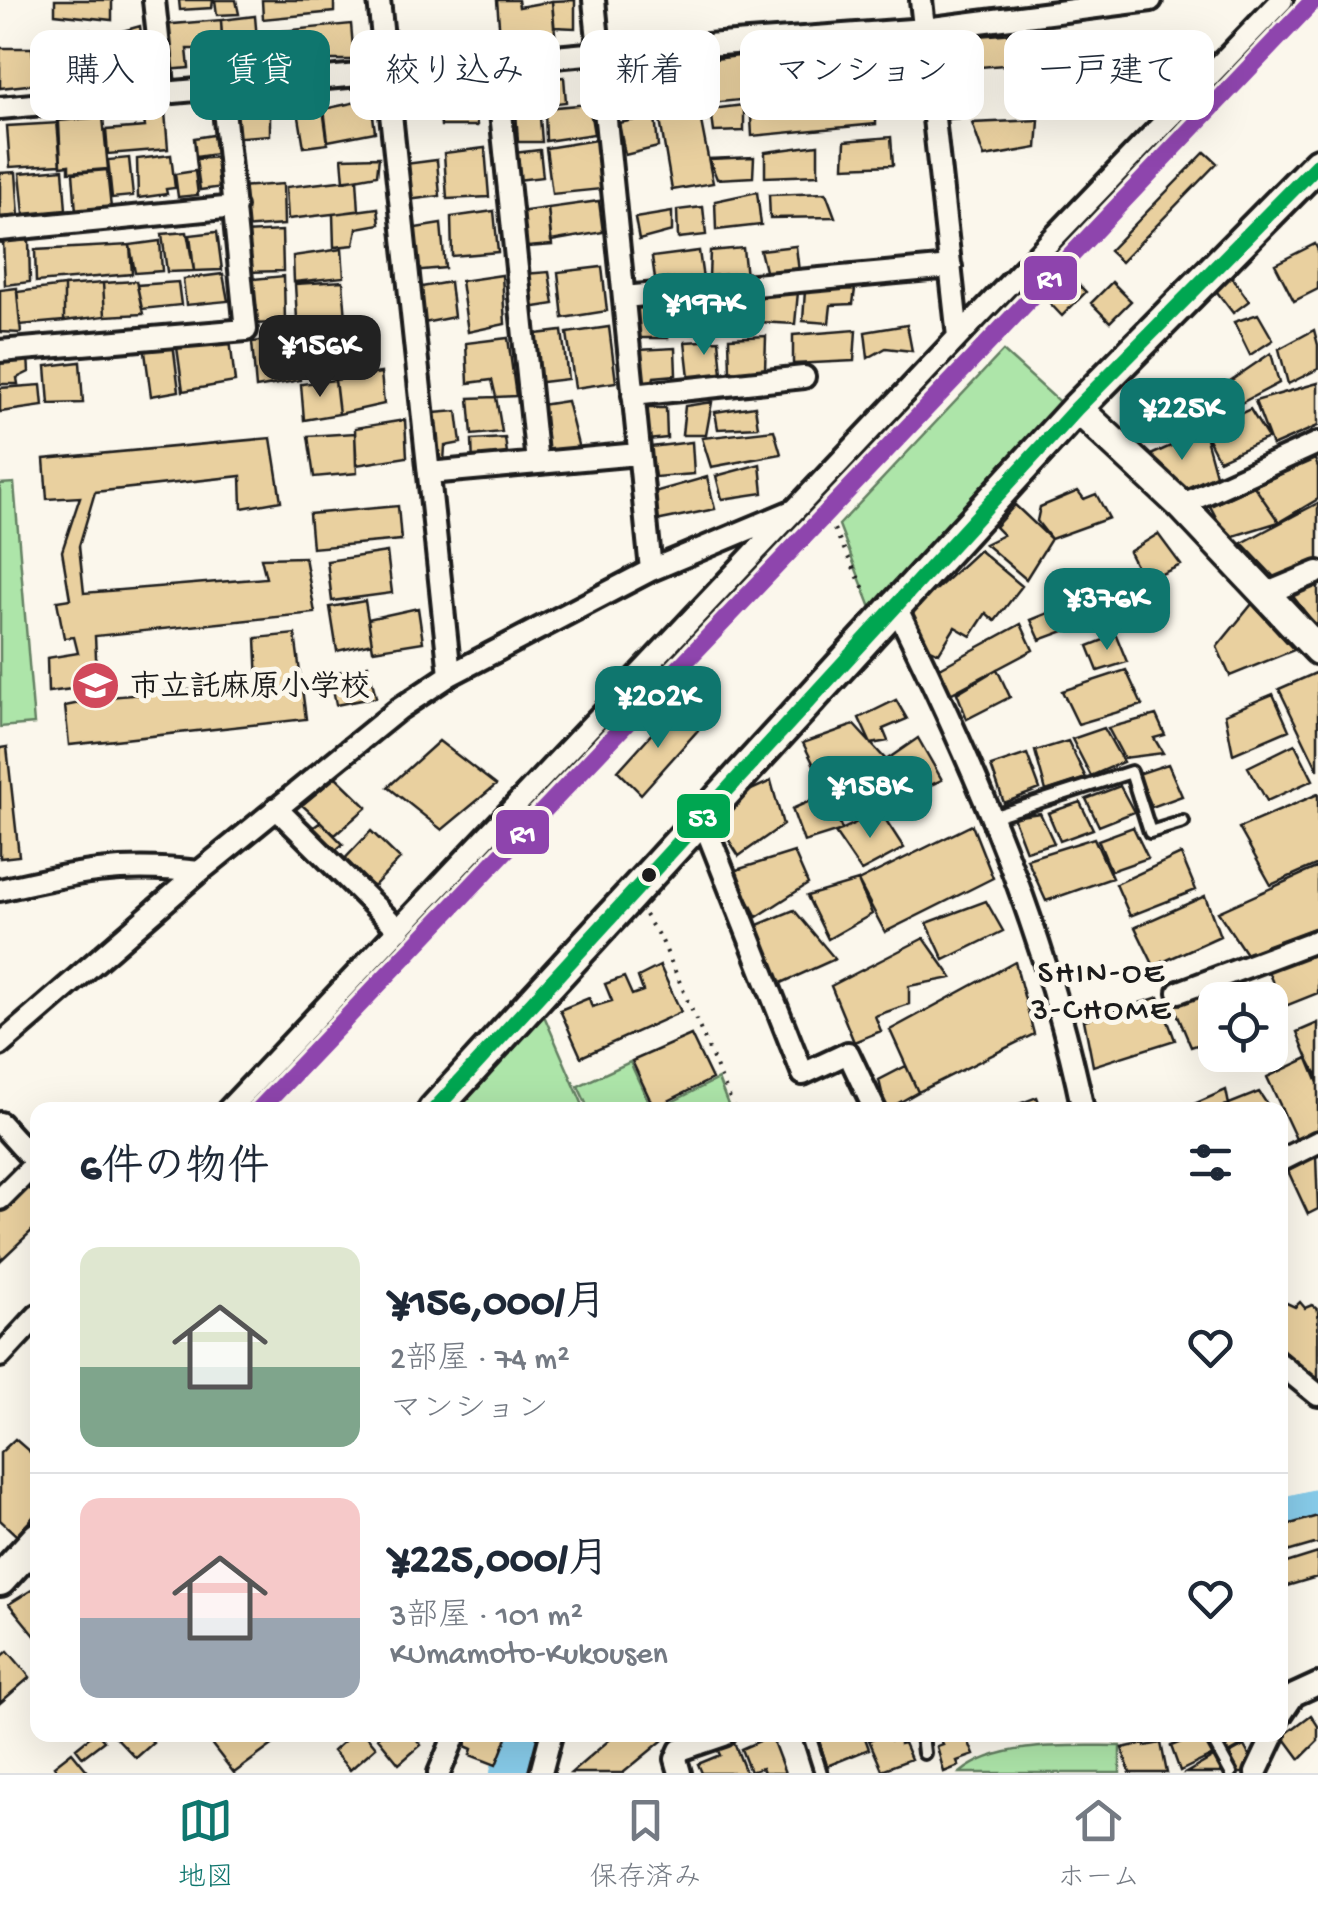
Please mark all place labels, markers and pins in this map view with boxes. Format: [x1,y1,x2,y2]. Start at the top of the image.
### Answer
pin: ¥197K [634,273,774,358]
pin: ¥156K [250,315,390,400]
pin: ¥225K [1112,378,1252,463]
pin: ¥376K [1037,568,1177,653]
school or university icon: 市立託麻原小学校 [69,659,121,711]
pin: ¥202K [588,666,728,751]
place label: 市立託麻原小学校 [130,670,370,707]
pin: ¥158K [800,756,940,841]
unlabelled marker [639,865,659,885]

